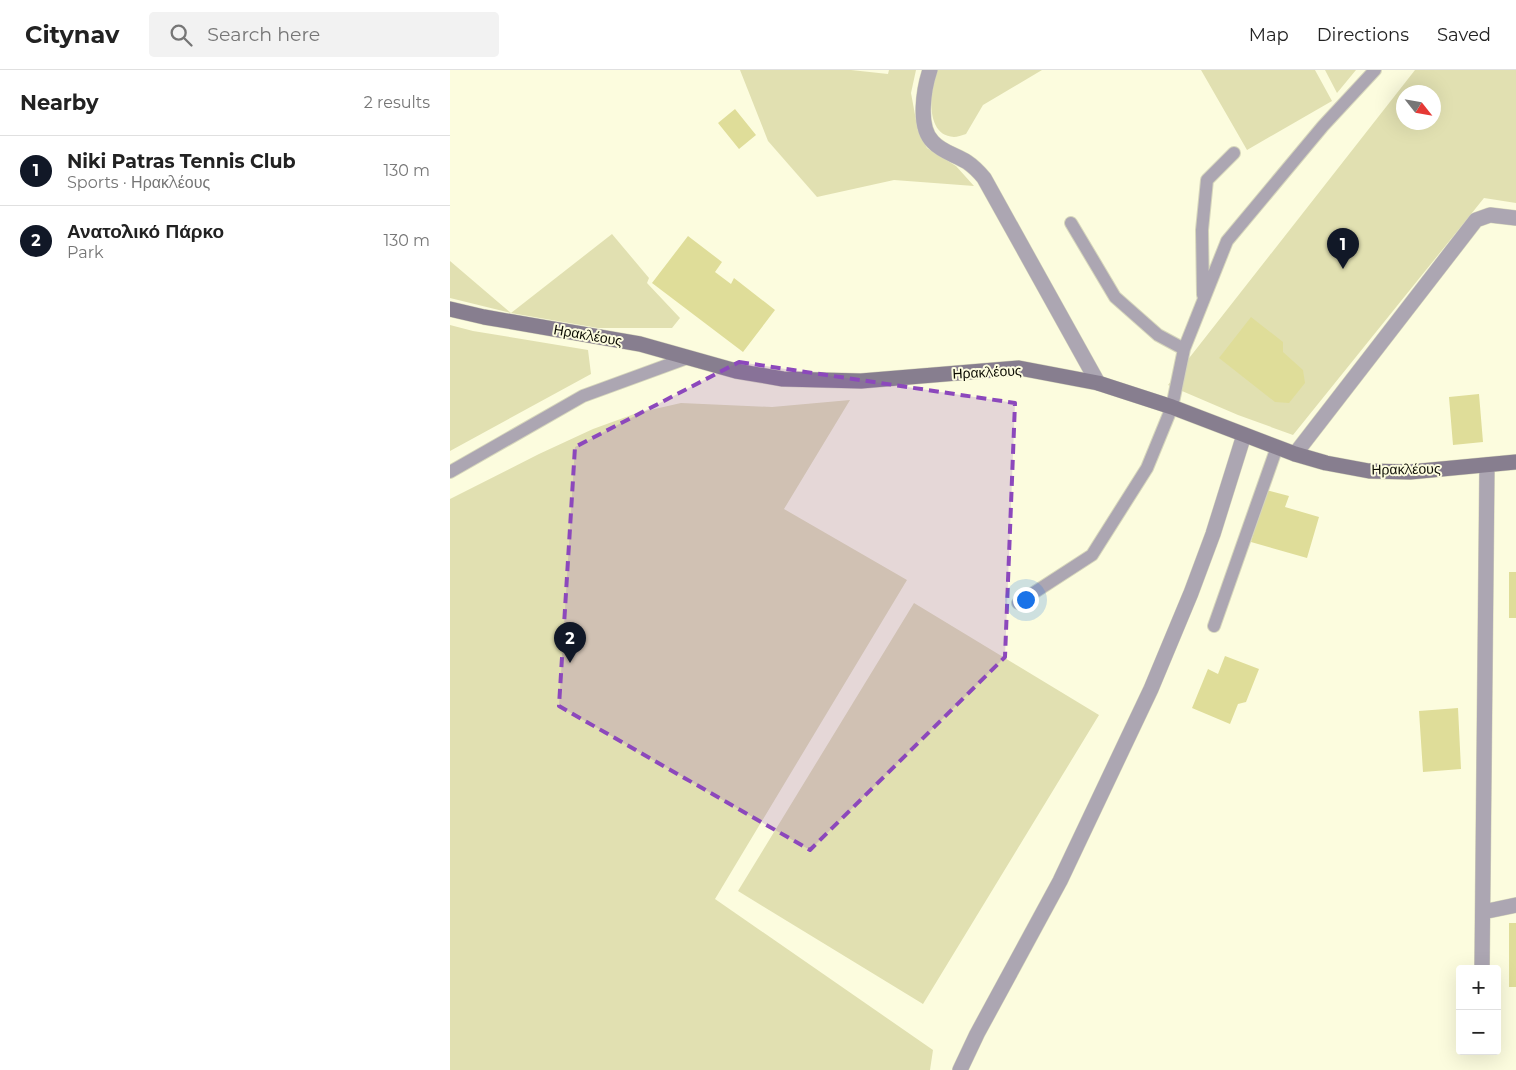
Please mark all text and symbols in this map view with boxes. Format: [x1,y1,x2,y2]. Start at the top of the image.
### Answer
search box [149,12,499,57]
text: Citynav [25,20,119,49]
icon: search [167,21,195,49]
text: Search here [207,23,320,46]
text: Map [1249,24,1289,46]
text: Directions [1317,24,1409,46]
text: Saved [1437,24,1491,46]
north arrow [1396,85,1441,130]
text: Nearby [20,90,99,115]
text: 2 results [364,93,430,112]
text: Niki Patras Tennis Club [67,150,296,173]
text: 1 [33,161,39,180]
text: 130 m [383,161,430,180]
text: Sports · Ηρακλέους [67,173,210,192]
text: Ανατολικό Πάρκο [67,220,224,243]
pin: 1 [1327,228,1359,269]
text: 2 [31,231,41,250]
text: 130 m [383,231,430,250]
text: Park [67,243,104,262]
street label: Ηρακλέους [552,320,624,350]
street label: Ηρακλέους [952,361,1022,383]
street label: Ηρακλέους [1371,459,1441,479]
your location [1013,587,1039,613]
pin: 2 [554,622,586,663]
map controls [1456,965,1501,1055]
button: + [1456,965,1501,1010]
button: − [1456,1010,1501,1055]

